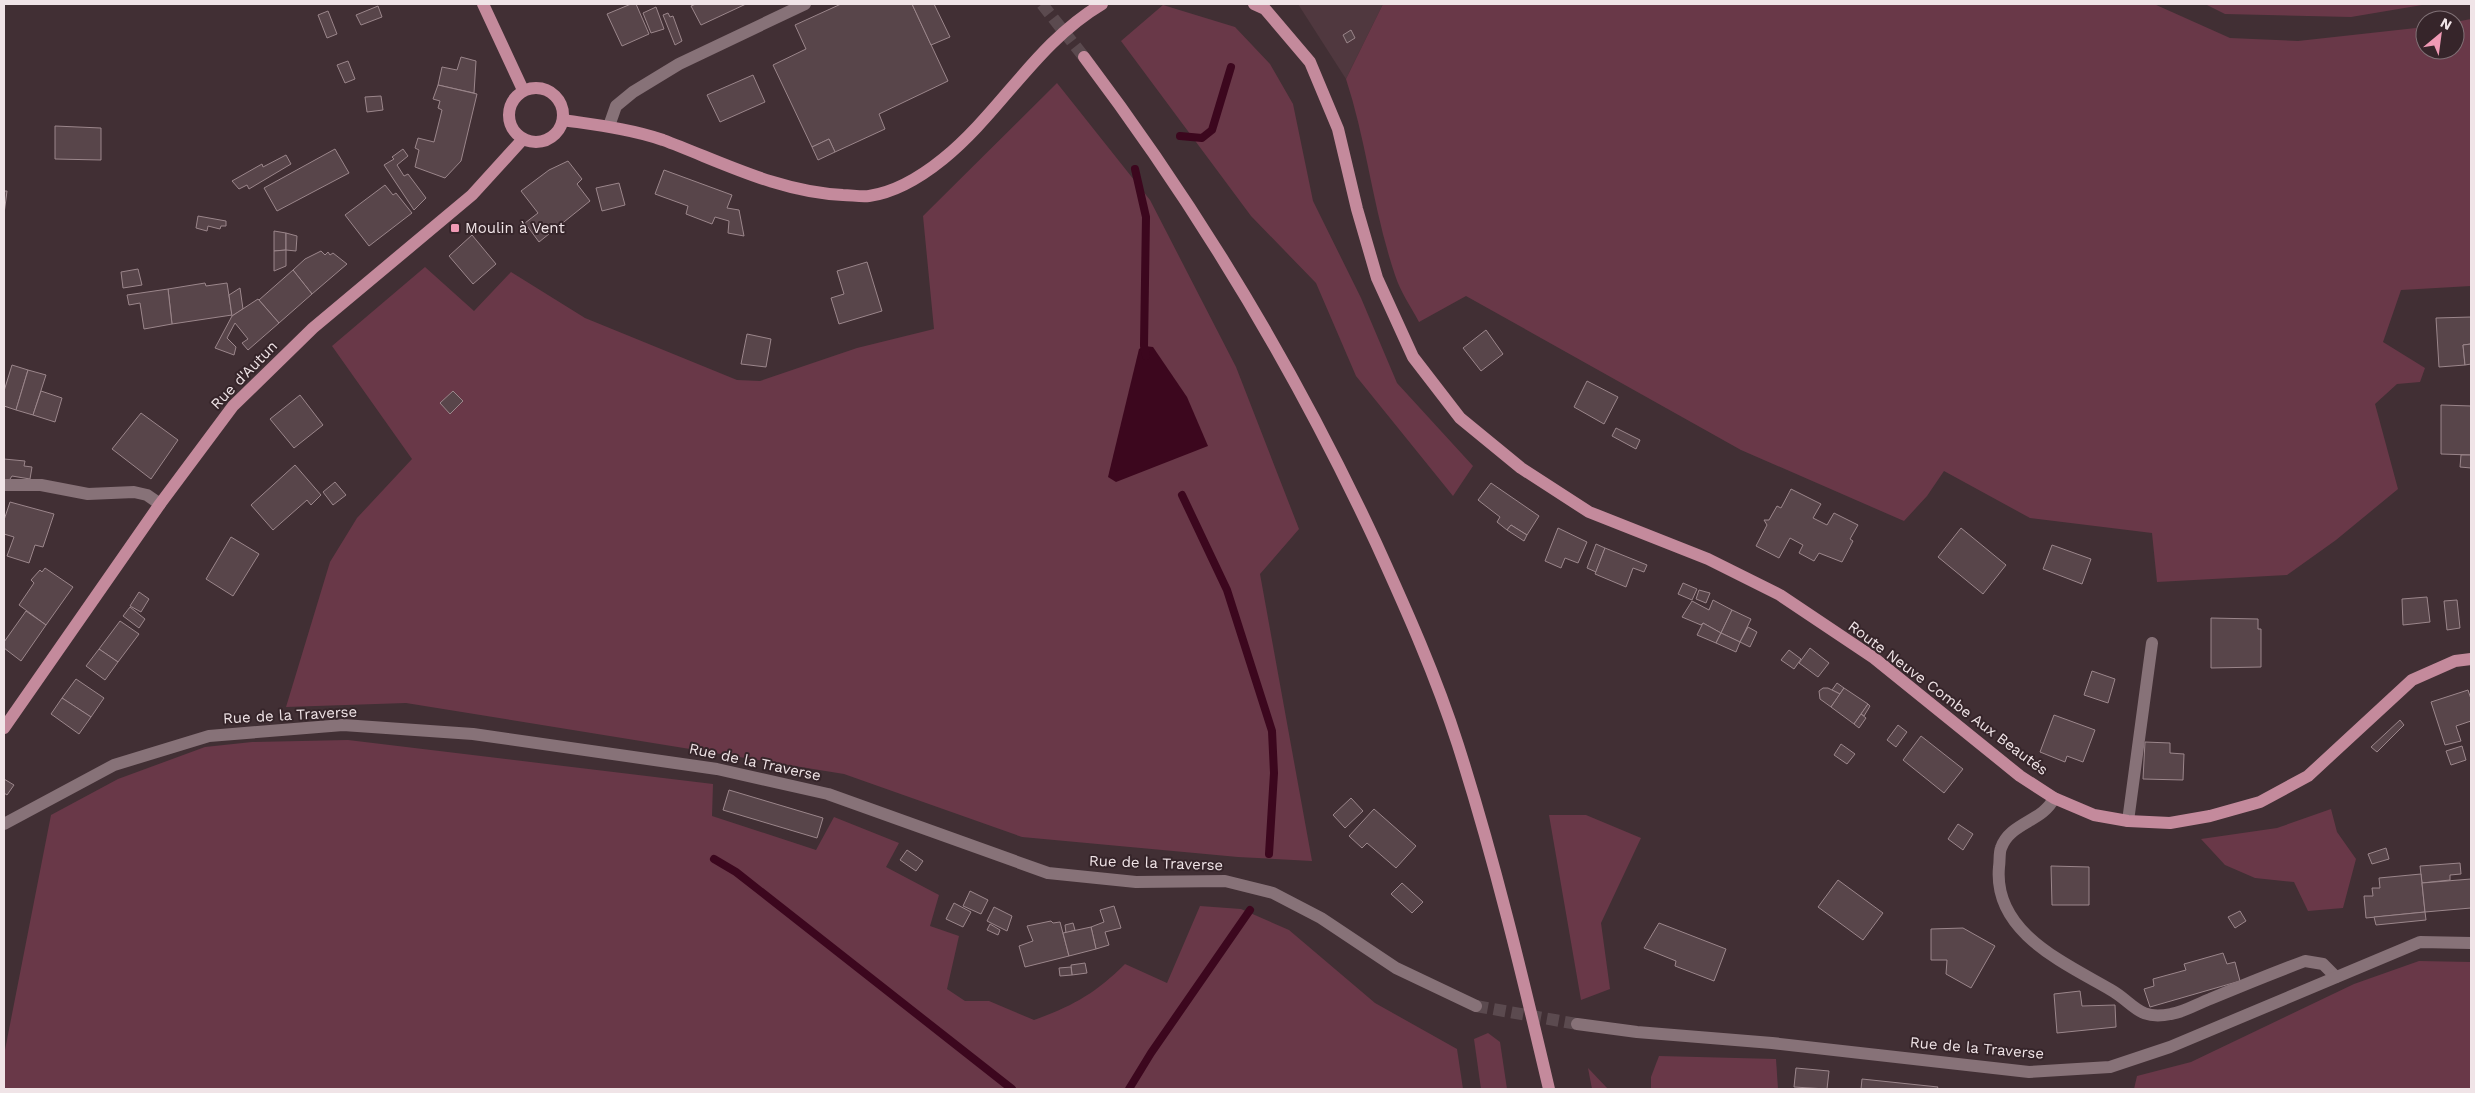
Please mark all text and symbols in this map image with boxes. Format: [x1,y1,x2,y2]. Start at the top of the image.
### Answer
north arrow [2415,10,2465,60]
text: N [2438,14,2455,33]
place label: Moulin à Vent [465,219,566,237]
marker: Moulin à Vent [449,222,461,234]
street label: Rue d'Autun [207,337,281,413]
street label: Route Neuve Combe Aux Beautés [1845,617,2051,779]
street label: Rue de la Traverse [222,702,358,728]
street label: Rue de la Traverse [687,739,823,785]
street label: Rue de la Traverse [1089,852,1223,874]
street label: Rue de la Traverse [1909,1033,2045,1063]

